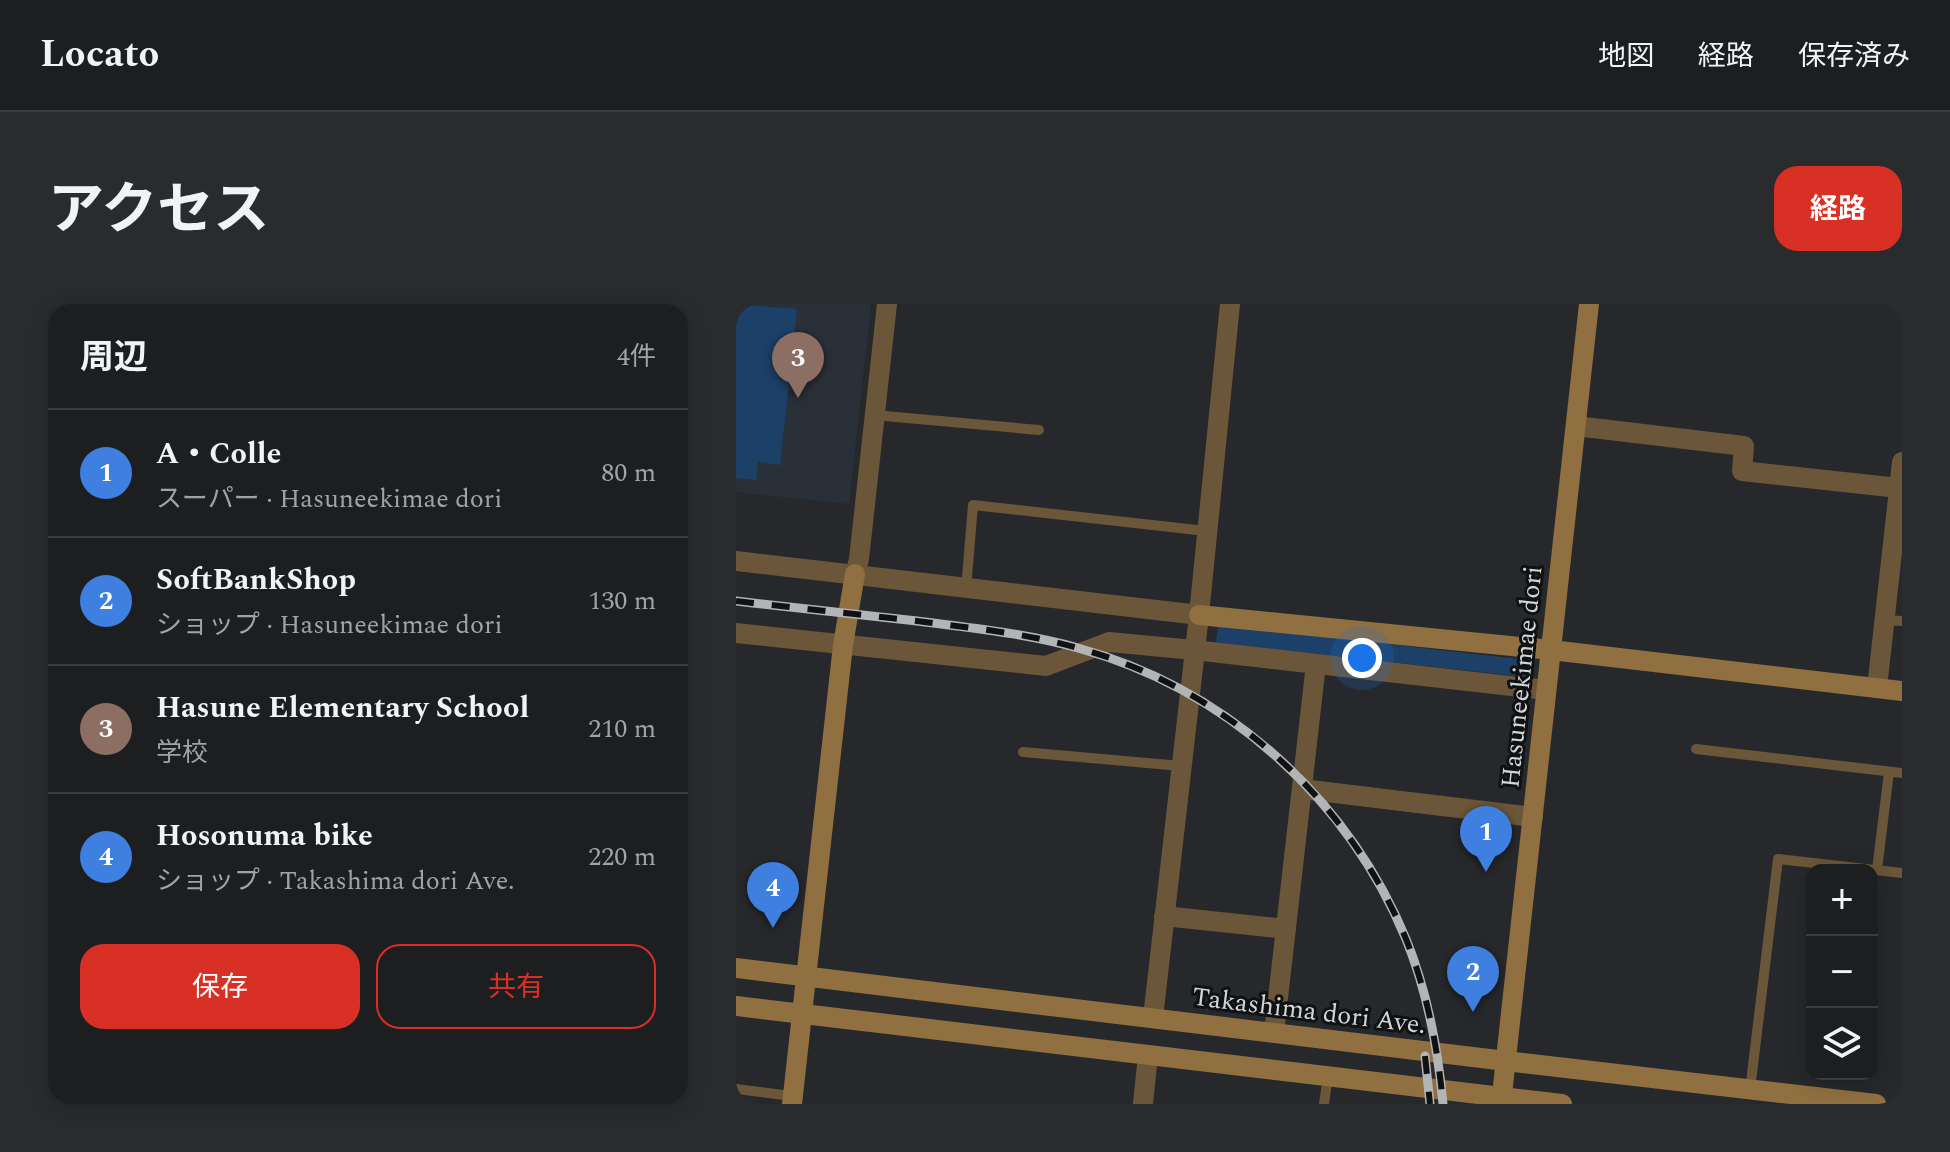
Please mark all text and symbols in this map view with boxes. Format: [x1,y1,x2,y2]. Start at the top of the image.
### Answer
text: Locato [40,26,159,84]
text: 地図 [1598,35,1654,78]
text: 経路 [1698,35,1754,78]
text: 保存済み [1798,35,1910,78]
button: 経路 [1774,166,1902,251]
text: アクセス [48,169,269,254]
text: 周辺 [80,332,148,384]
pin: 3 [772,332,824,398]
text: 4件 [617,337,656,377]
text: A・Colle [156,431,281,477]
text: 1 [99,453,113,493]
text: 80 m [601,453,656,493]
text: スーパー · Hasuneekimae dori [156,479,502,519]
text: SoftBankShop [156,557,356,603]
street label: Hasuneekimae dori [1490,564,1554,790]
text: 2 [99,581,113,621]
text: 130 m [588,581,656,621]
text: ショップ · Hasuneekimae dori [156,605,503,645]
your location [1342,638,1382,678]
text: Hasune Elementary School [156,685,529,731]
text: 3 [99,709,113,749]
text: 210 m [588,709,656,749]
text: 学校 [156,733,208,773]
pin: 1 [1460,806,1512,872]
text: Hosonuma bike [156,813,373,859]
text: 4 [99,837,113,877]
text: 220 m [588,837,656,877]
text: ショップ · Takashima dori Ave. [156,861,515,901]
pin: 4 [747,862,799,928]
map controls [1806,864,1878,1080]
button: + [1806,864,1878,936]
button: − [1806,936,1878,1008]
button: 保存 [80,944,360,1029]
button: 共有 [376,944,656,1029]
pin: 2 [1447,946,1499,1012]
street label: Takashima dori Ave. [1190,977,1428,1045]
button: layers [1806,1008,1878,1080]

